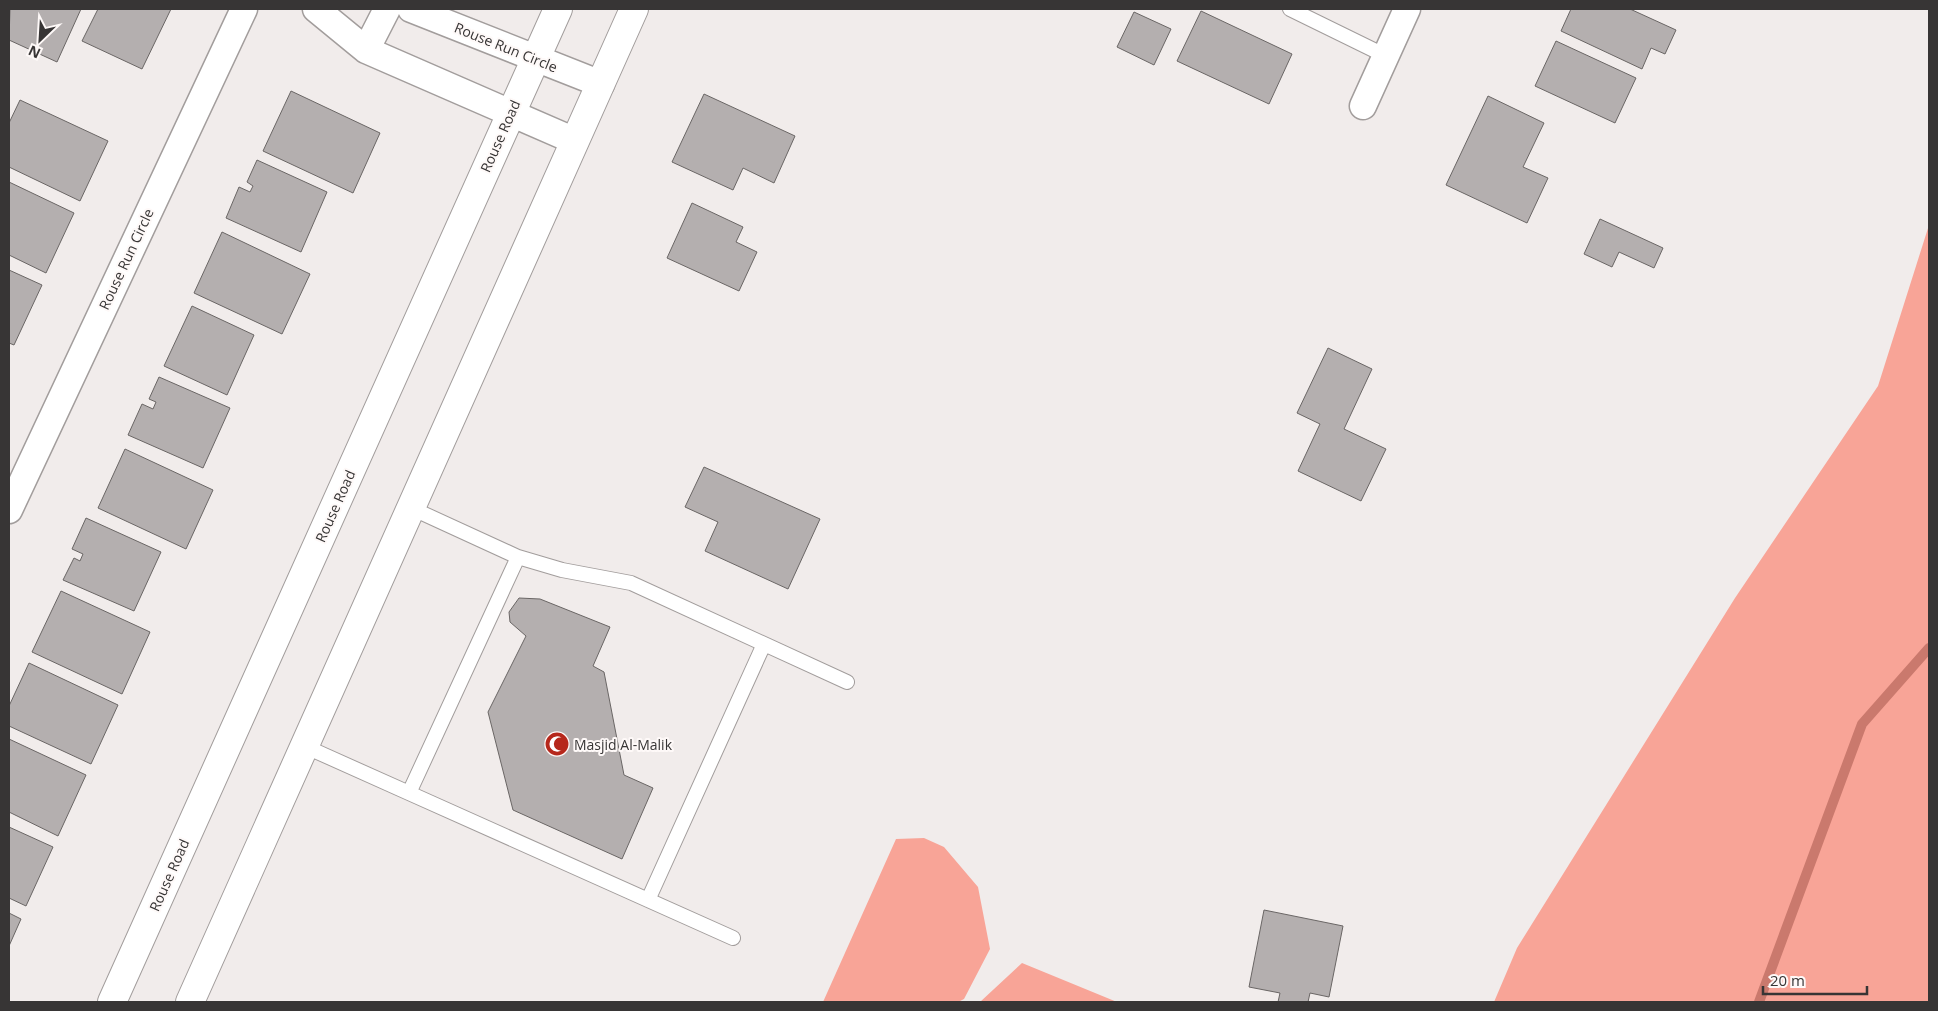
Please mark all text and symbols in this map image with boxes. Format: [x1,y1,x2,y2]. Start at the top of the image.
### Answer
north arrow [15,15,65,65]
street label: Rouse Run Circle [452,18,560,76]
text: N [25,41,43,63]
street label: Rouse Road [476,97,524,175]
street label: Rouse Run Circle [94,205,158,313]
street label: Rouse Road [311,467,359,545]
mosque icon: Masjid Al-Malik [544,731,570,757]
place label: Masjid Al-Malik [574,735,673,754]
street label: Rouse Road [145,836,193,914]
scale bar [1763,964,1867,996]
text: 20 m [1770,970,1805,990]

